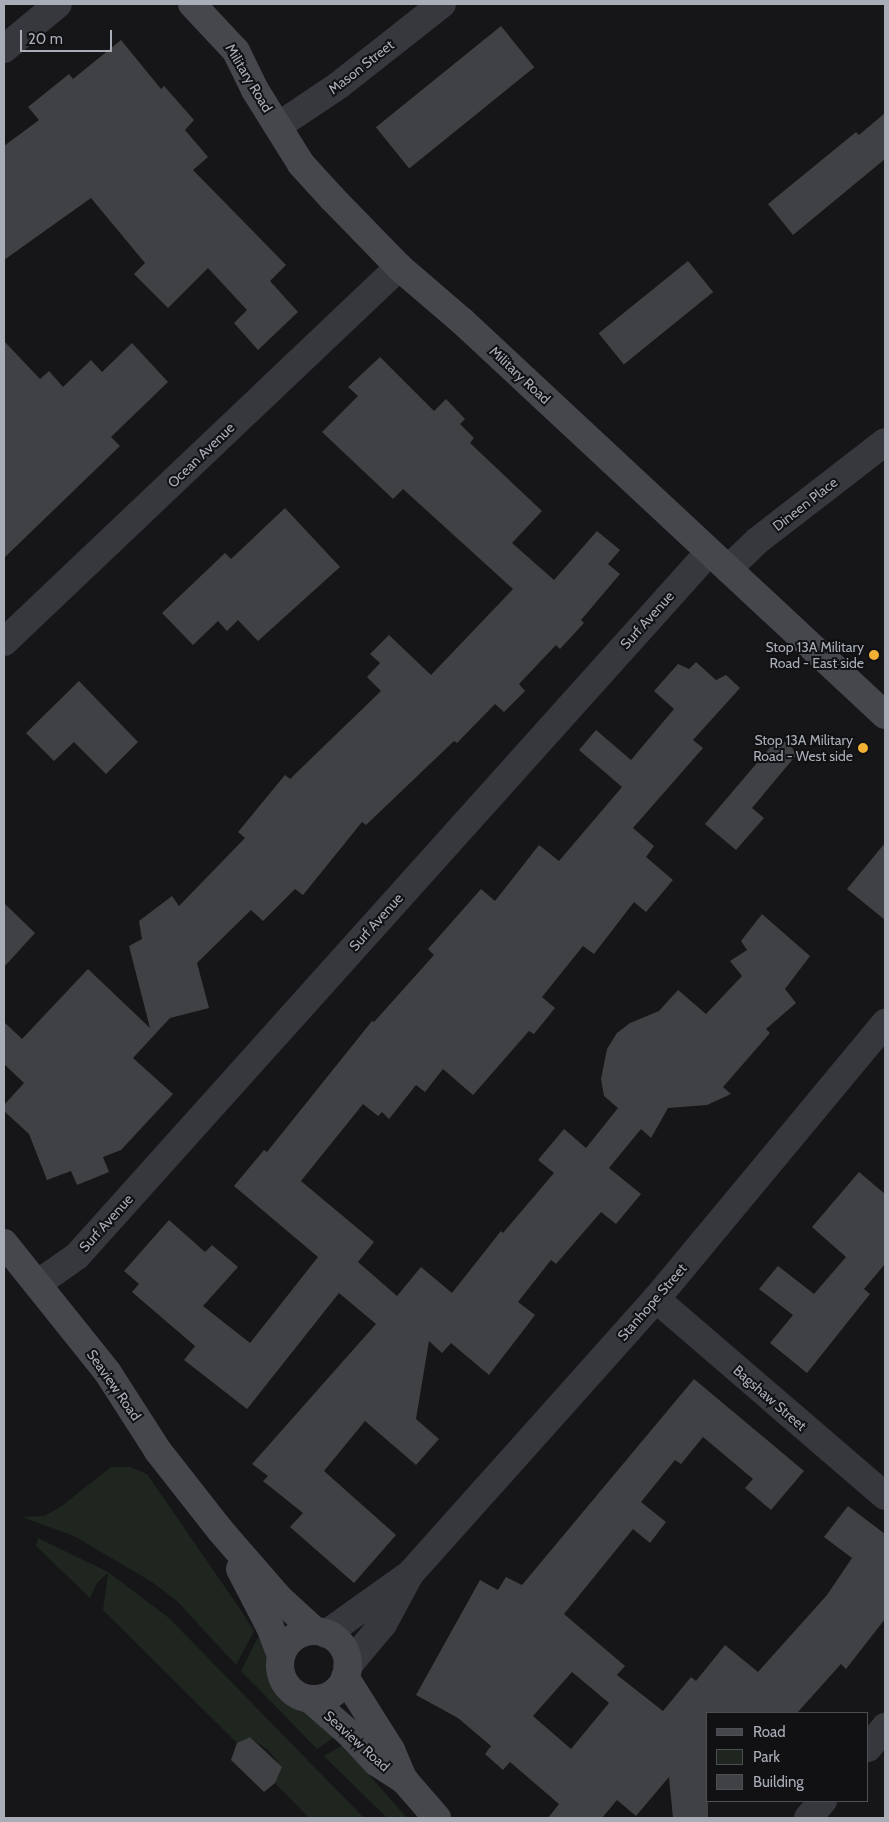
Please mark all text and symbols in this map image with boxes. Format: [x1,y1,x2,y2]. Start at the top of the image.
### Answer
scale bar [22,20,115,52]
text: 20 m [28,30,63,48]
street label: Mason Street [325,36,397,98]
street label: Military Road [222,41,276,115]
street label: Military Road [486,343,554,407]
street label: Ocean Avenue [164,419,238,491]
street label: Dineen Place [769,474,841,534]
street label: Surf Avenue [617,588,677,652]
place label: Stop 13A Military Road - East side [765,639,864,672]
marker: Stop 13A Military Road - East side [868,649,880,661]
place label: Stop 13A Military Road - West side [753,732,853,764]
marker: Stop 13A Military Road - West side [857,742,869,754]
street label: Surf Avenue [346,890,406,954]
street label: Surf Avenue [76,1191,136,1255]
street label: Stanhope Street [614,1260,690,1344]
street label: Seaview Road [83,1346,145,1424]
street label: Bagshaw Street [730,1362,810,1434]
street label: Seaview Road [321,1707,393,1775]
legend [706,1712,869,1802]
text: Road [753,1723,786,1741]
text: Park [753,1748,780,1766]
text: Building [753,1773,804,1791]

